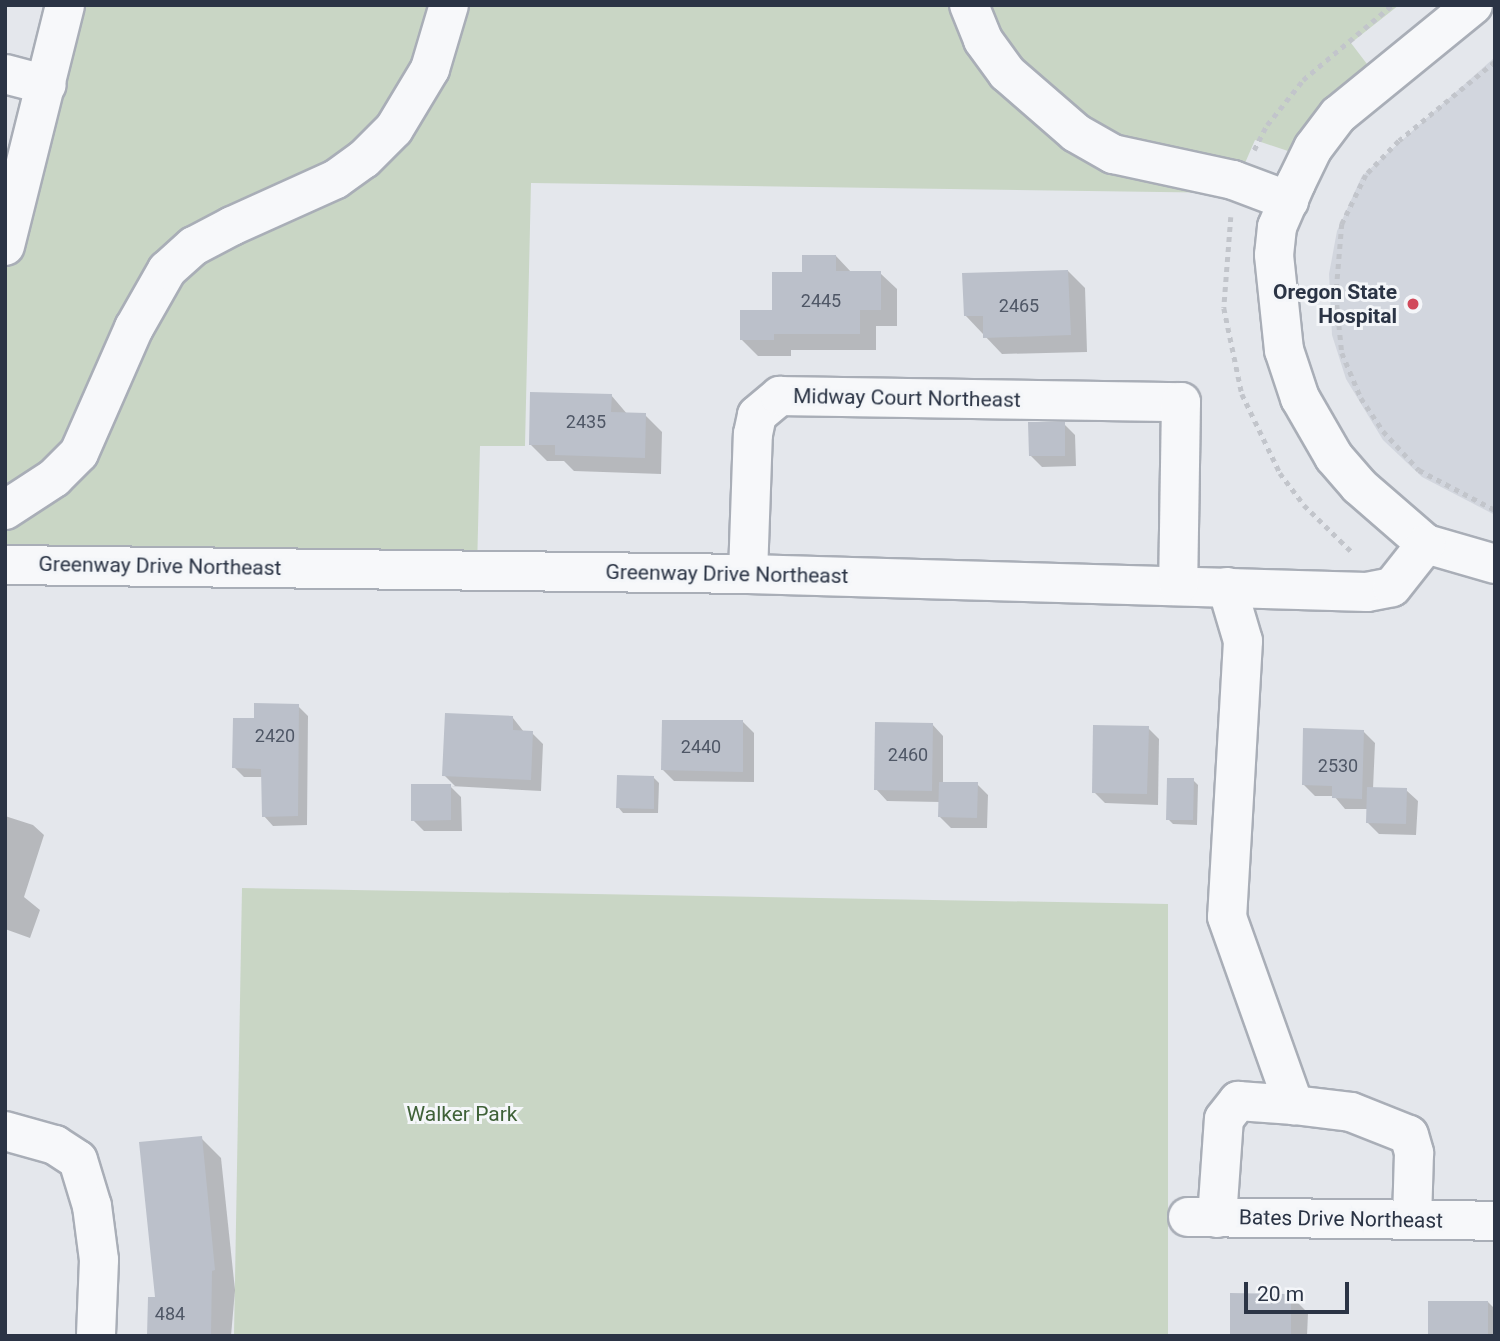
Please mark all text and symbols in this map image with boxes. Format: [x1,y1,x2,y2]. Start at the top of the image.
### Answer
place label: Oregon State Hospital [1273,279,1397,329]
house number: 2445 [801,290,841,312]
marker: Oregon State Hospital [1403,294,1423,314]
house number: 2465 [999,295,1039,317]
street label: Midway Court Northeast [793,383,1021,413]
house number: 2435 [566,411,606,433]
street label: Greenway Drive Northeast [38,551,282,581]
street label: Greenway Drive Northeast [605,559,849,589]
house number: 2420 [255,725,295,747]
house number: 2440 [681,736,721,758]
house number: 2460 [888,744,928,766]
house number: 2530 [1318,755,1358,777]
park label: Walker Park [406,1101,518,1127]
street label: Bates Drive Northeast [1239,1205,1443,1233]
scale bar [1248,1268,1353,1312]
text: 20 m [1257,1282,1304,1306]
house number: 484 [155,1303,185,1325]

